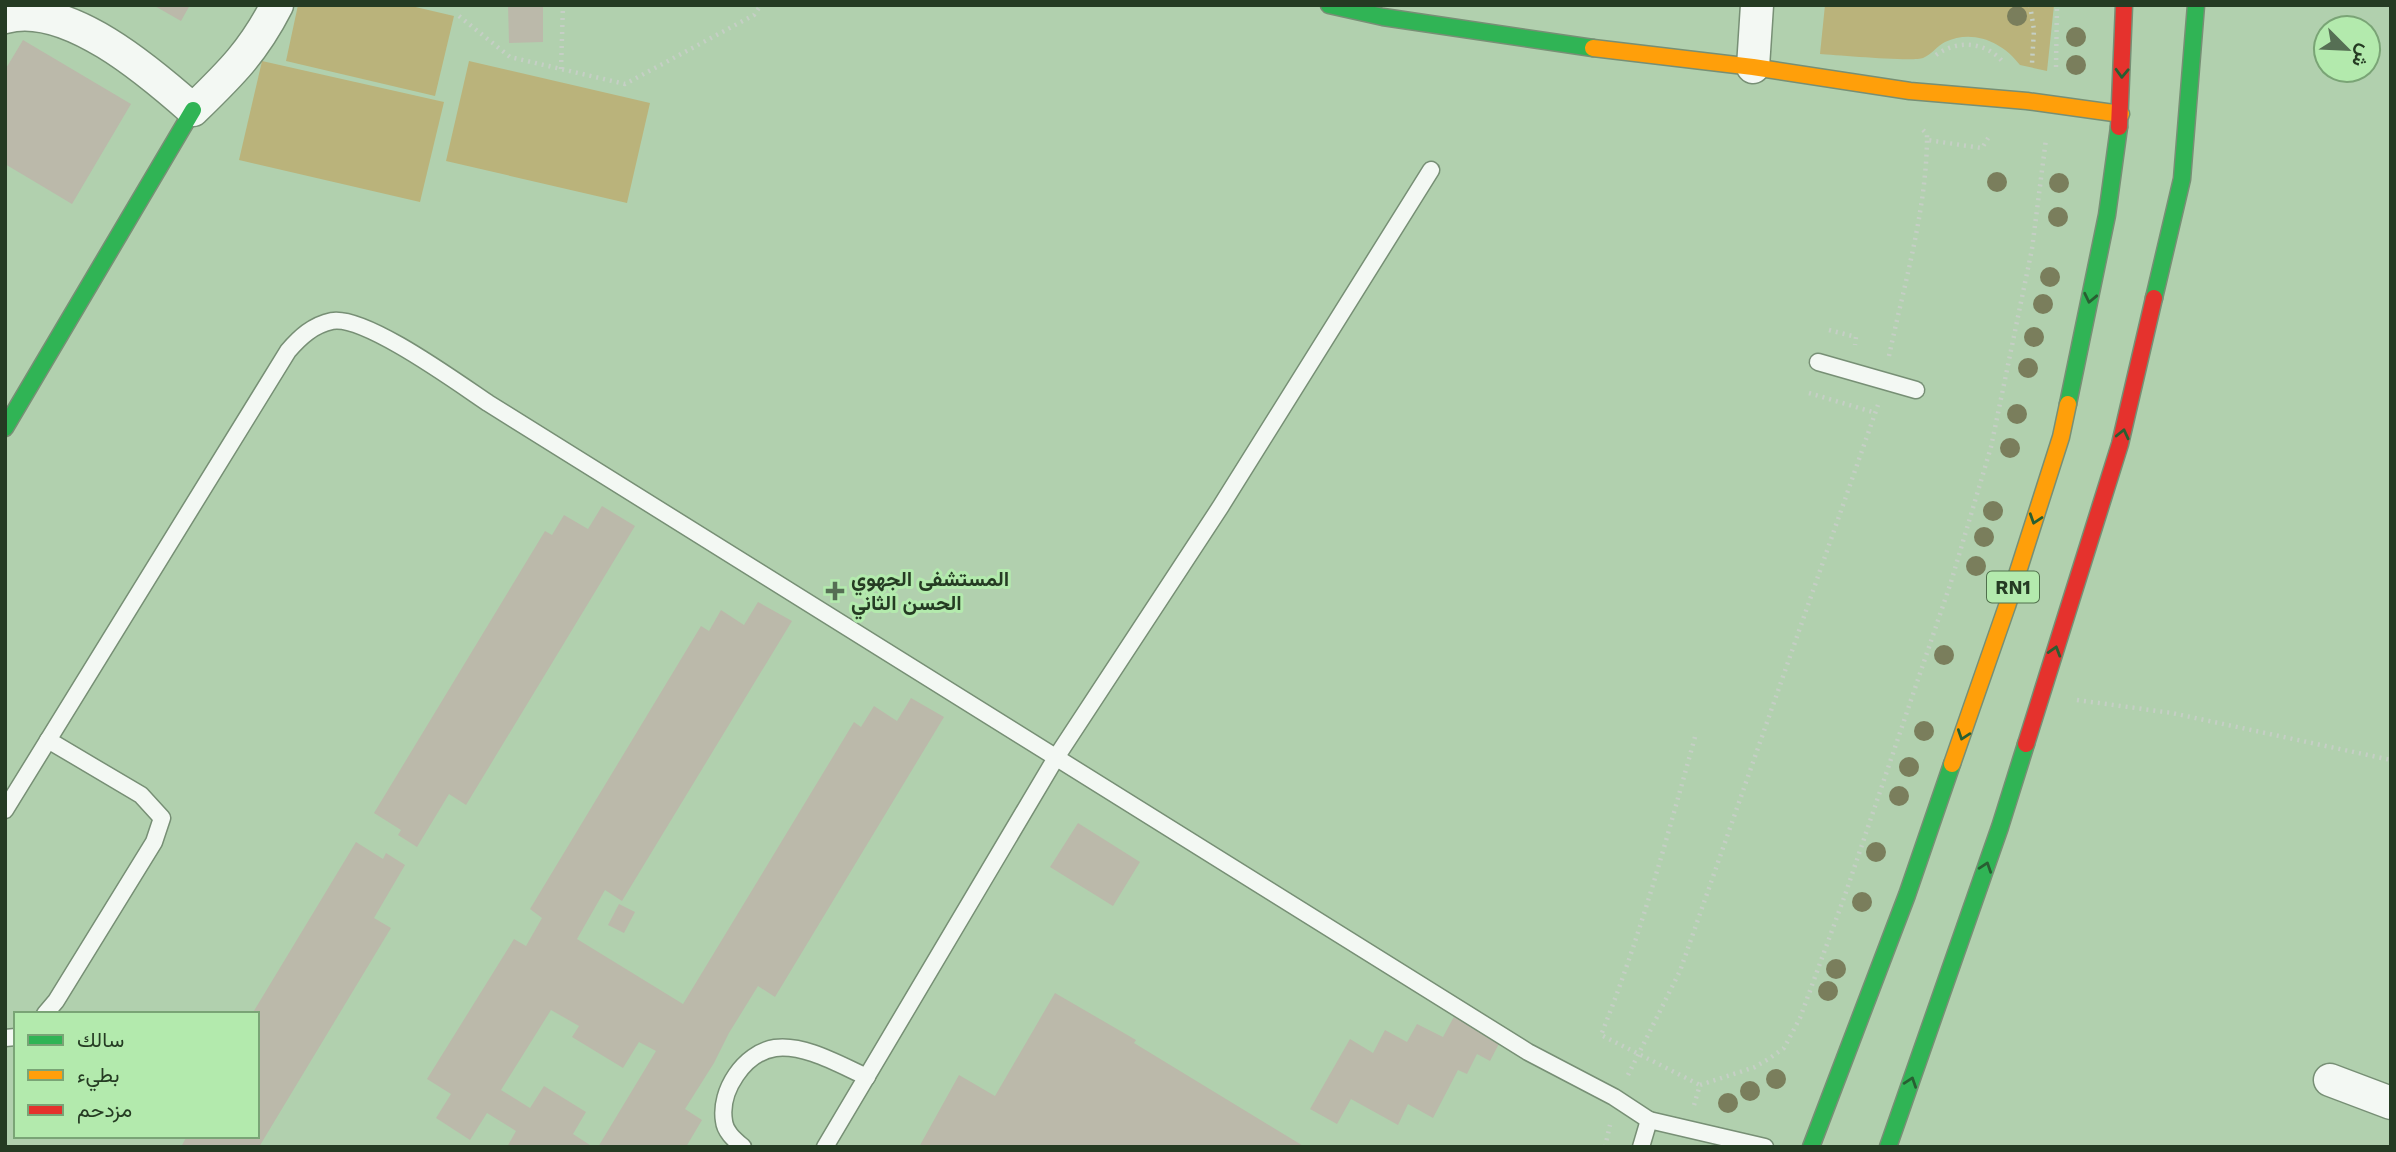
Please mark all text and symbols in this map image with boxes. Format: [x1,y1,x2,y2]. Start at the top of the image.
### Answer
north arrow [2312,14,2382,84]
text: ش [2347,41,2377,71]
one-way arrow [2114,68,2129,79]
one-way arrow [2083,292,2098,304]
one-way arrow [2115,428,2129,440]
one-way arrow [2029,512,2043,524]
place label: المستشفى الجهوي الحسن الثاني [851,566,1009,620]
road number: RN1 [1987,572,2039,602]
marker: المستشفى الجهوي الحسن الثاني [825,581,845,601]
one-way arrow [2047,645,2062,657]
one-way arrow [1957,728,1971,740]
one-way arrow [1978,862,1992,874]
legend [14,1012,259,1138]
text: سالك [77,1027,124,1052]
text: بطيء [77,1062,120,1092]
one-way arrow [1903,1077,1917,1089]
text: مزدحم [77,1097,132,1124]

